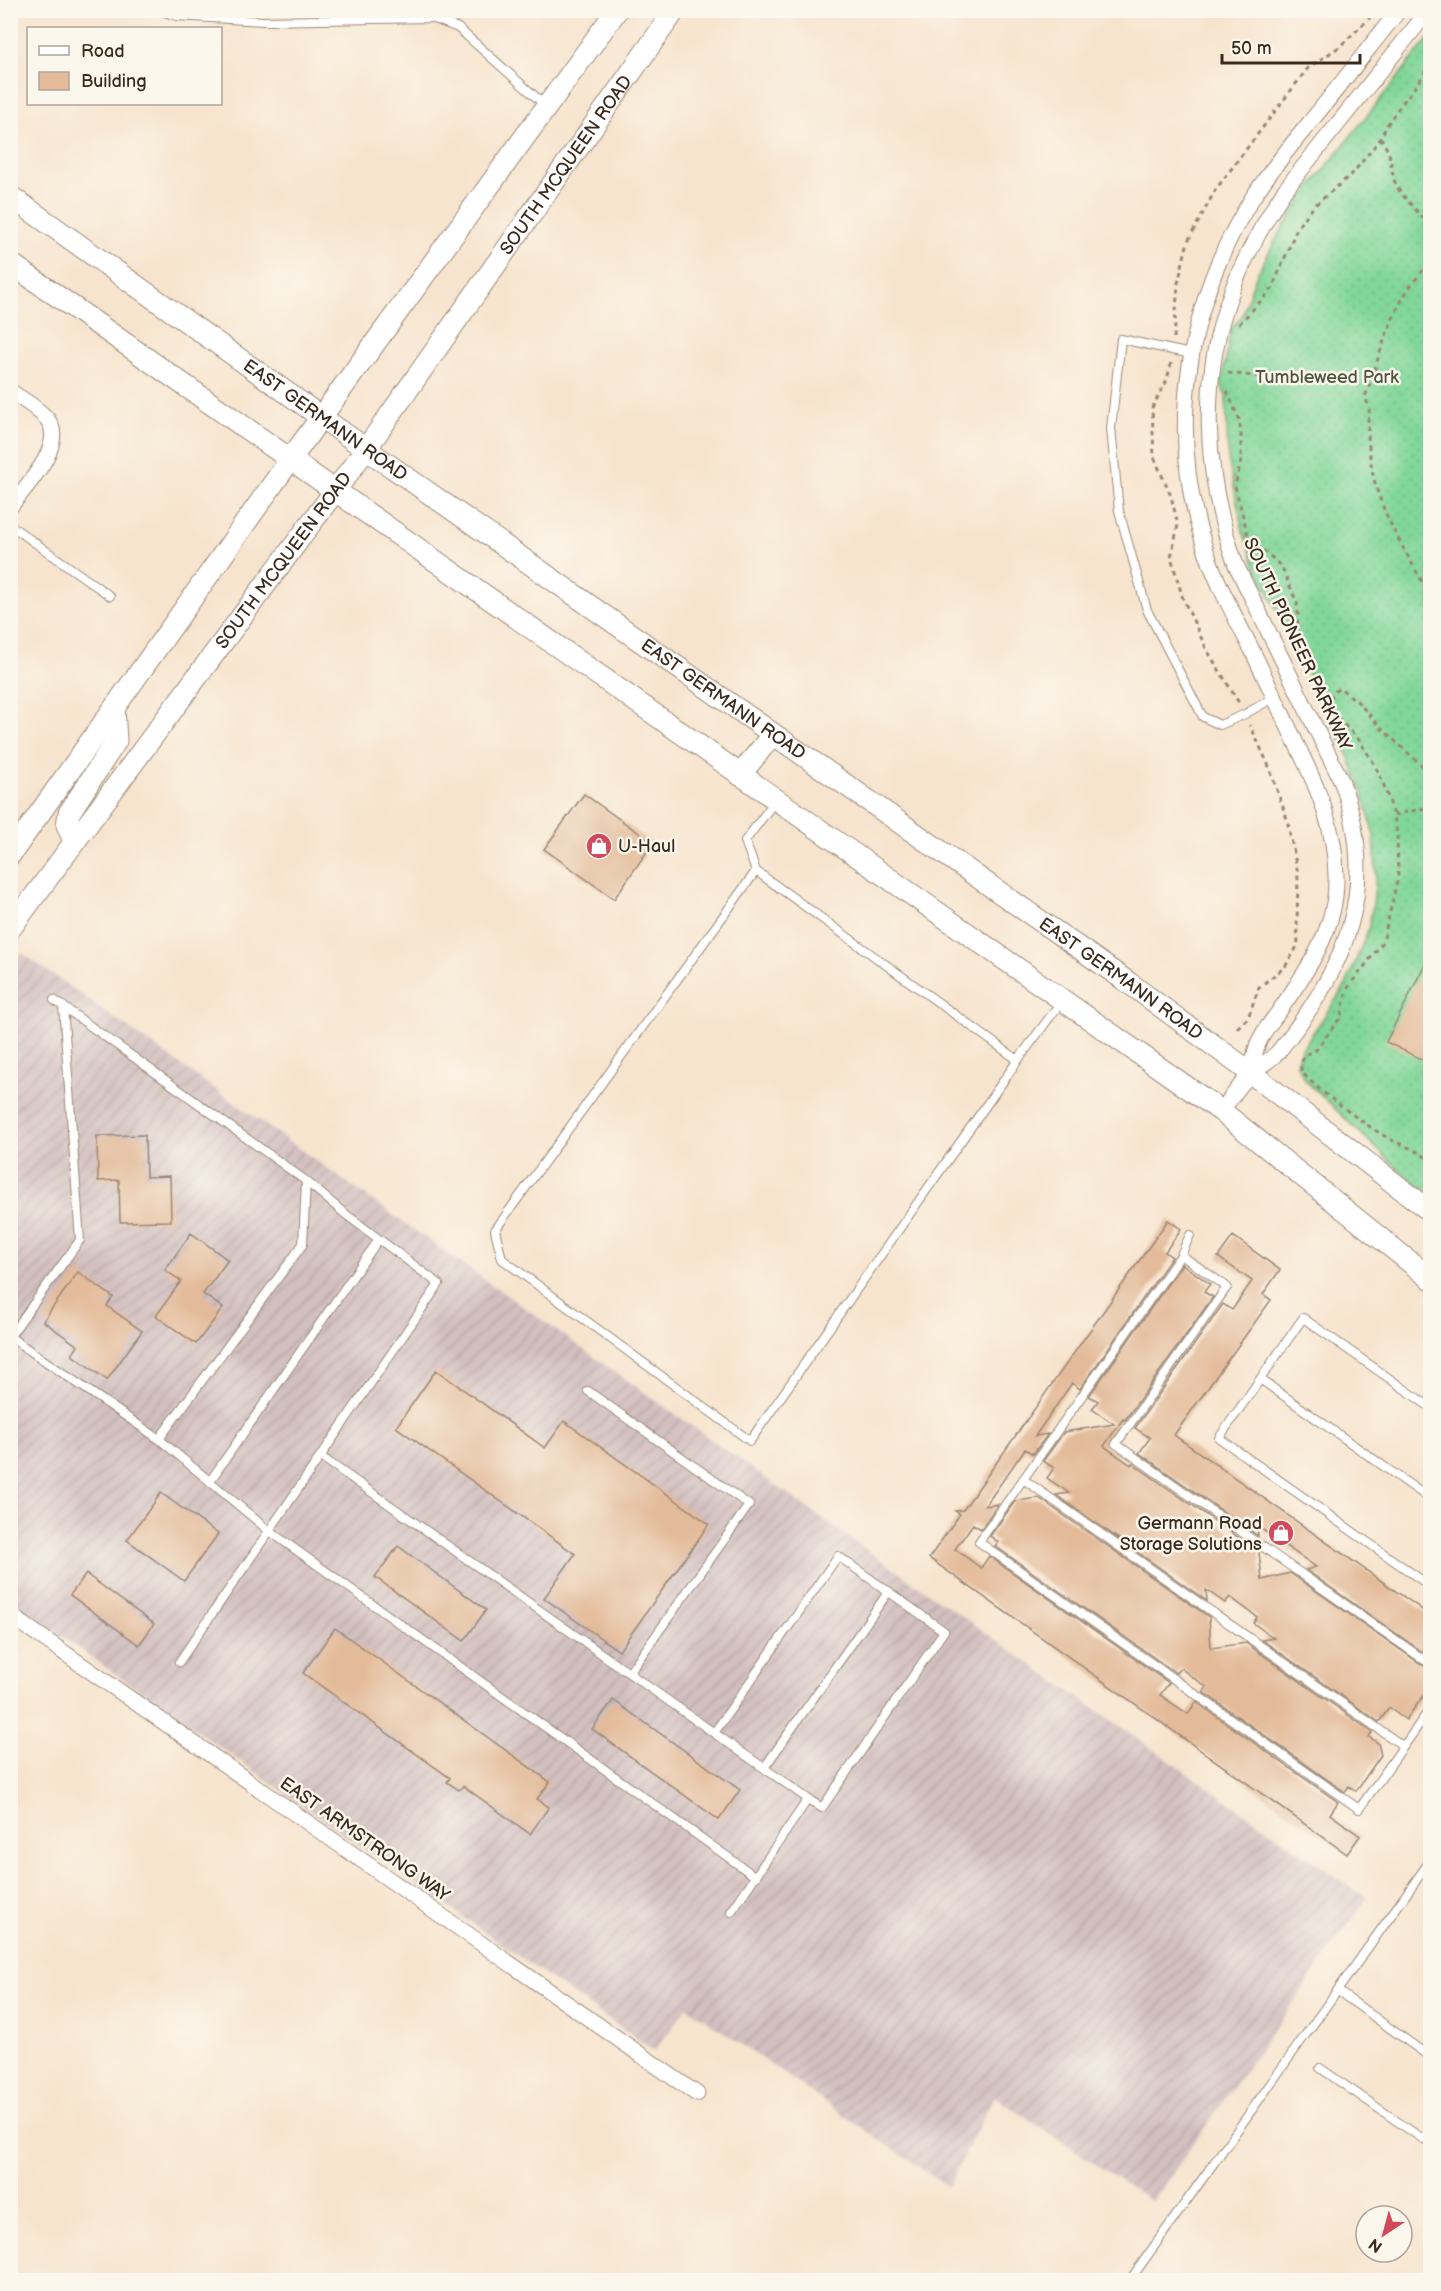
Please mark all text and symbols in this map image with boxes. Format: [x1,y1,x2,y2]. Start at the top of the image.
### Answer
legend [27,27,222,105]
scale bar [1222,27,1360,65]
text: 50 m [1231,38,1272,59]
text: Road [81,41,125,62]
text: Building [81,71,147,92]
street label: SOUTH MCQUEEN ROAD [496,71,637,259]
street label: EAST GERMANN ROAD [239,355,411,486]
park label: Tumbleweed Park [1255,367,1399,388]
street label: SOUTH MCQUEEN ROAD [211,468,356,653]
street label: SOUTH PIONEER PARKWAY [1239,534,1356,754]
street label: EAST GERMANN ROAD [637,635,809,764]
shop icon: U-Haul [584,831,614,861]
place label: U-Haul [618,836,675,857]
street label: EAST GERMANN ROAD [1035,913,1207,1045]
place label: Germann Road Storage Solutions [1120,1513,1262,1555]
shop icon: Germann Road Storage Solutions [1266,1518,1296,1548]
street label: EAST ARMSTRONG WAY [276,1773,454,1906]
north arrow [1354,2204,1414,2264]
text: N [1366,2234,1387,2256]

